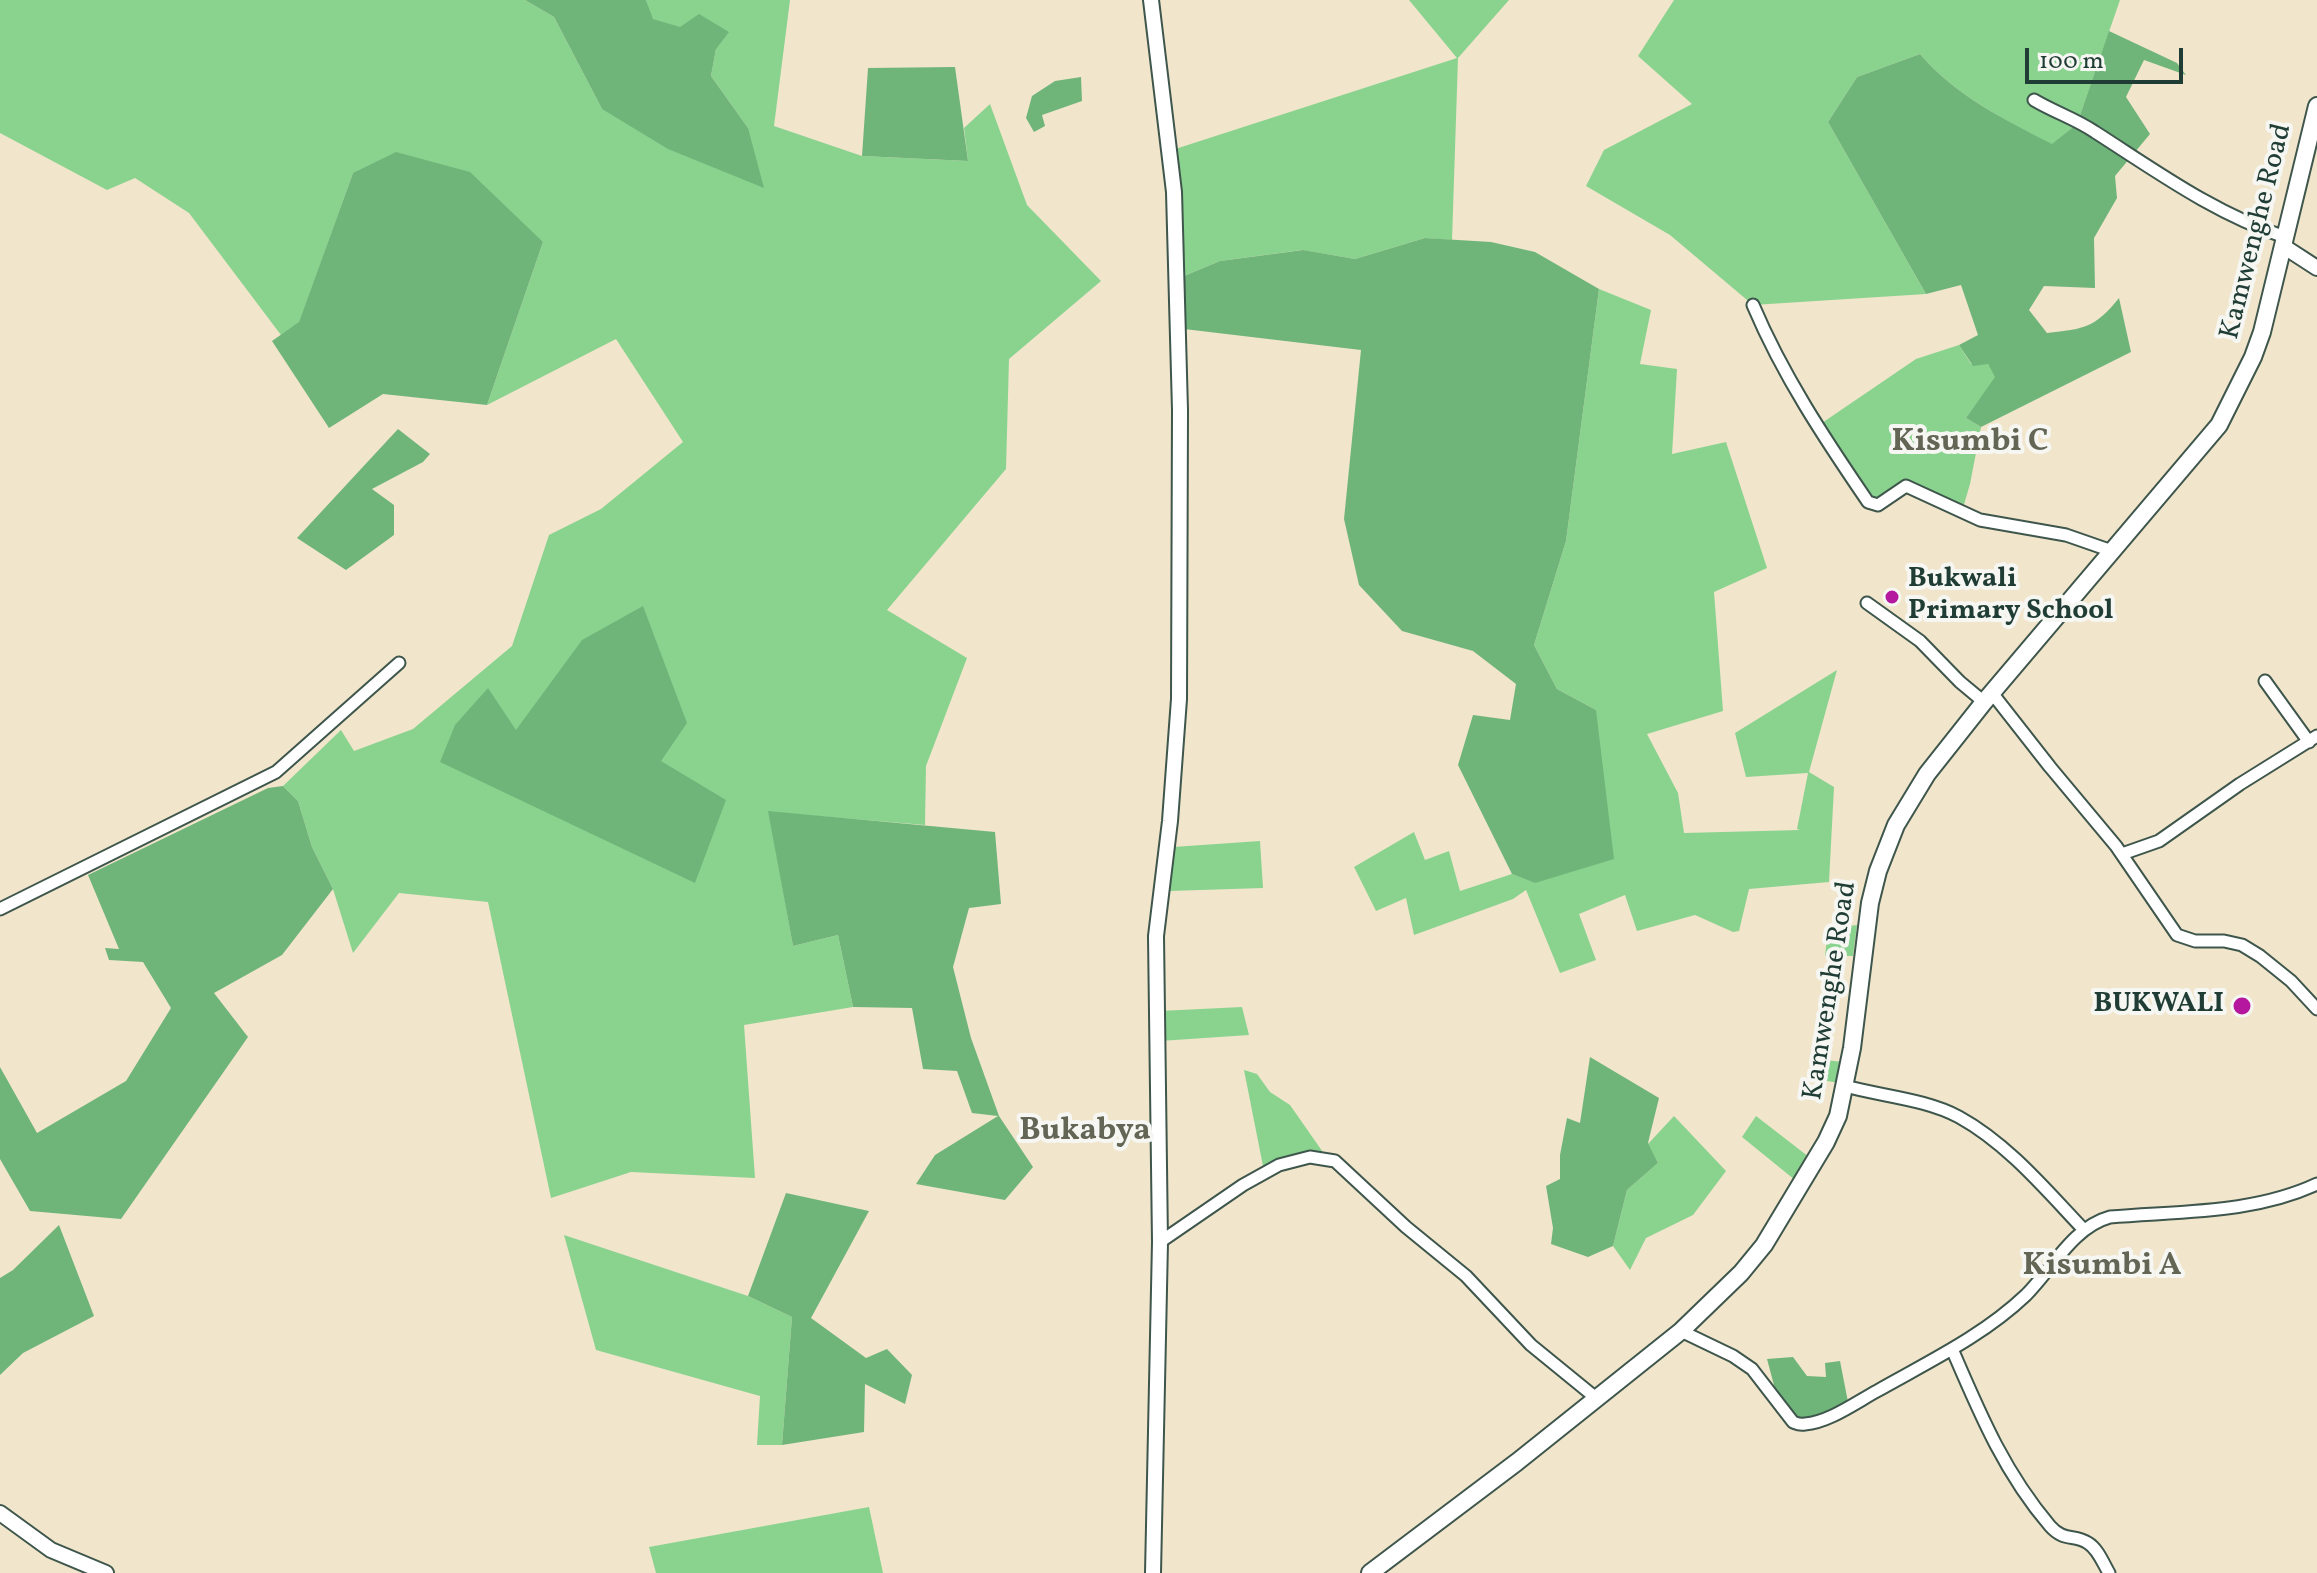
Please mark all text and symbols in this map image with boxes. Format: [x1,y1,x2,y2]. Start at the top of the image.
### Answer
scale bar [2029,32,2187,82]
text: 100 m [2039,45,2104,79]
street label: Kamwenghe Road [2215,121,2301,343]
district label: Kisumbi C [1891,425,2049,463]
place label: Bukwali Primary School [1908,564,2114,630]
marker: Bukwali Primary School [1883,588,1901,606]
street label: Kamwenghe Road [1798,879,1866,1103]
place label: BUKWALI [2093,989,2224,1023]
marker: BUKWALI [2231,995,2253,1017]
district label: Bukabya [1019,1114,1151,1152]
district label: Kisumbi A [2022,1249,2182,1287]

